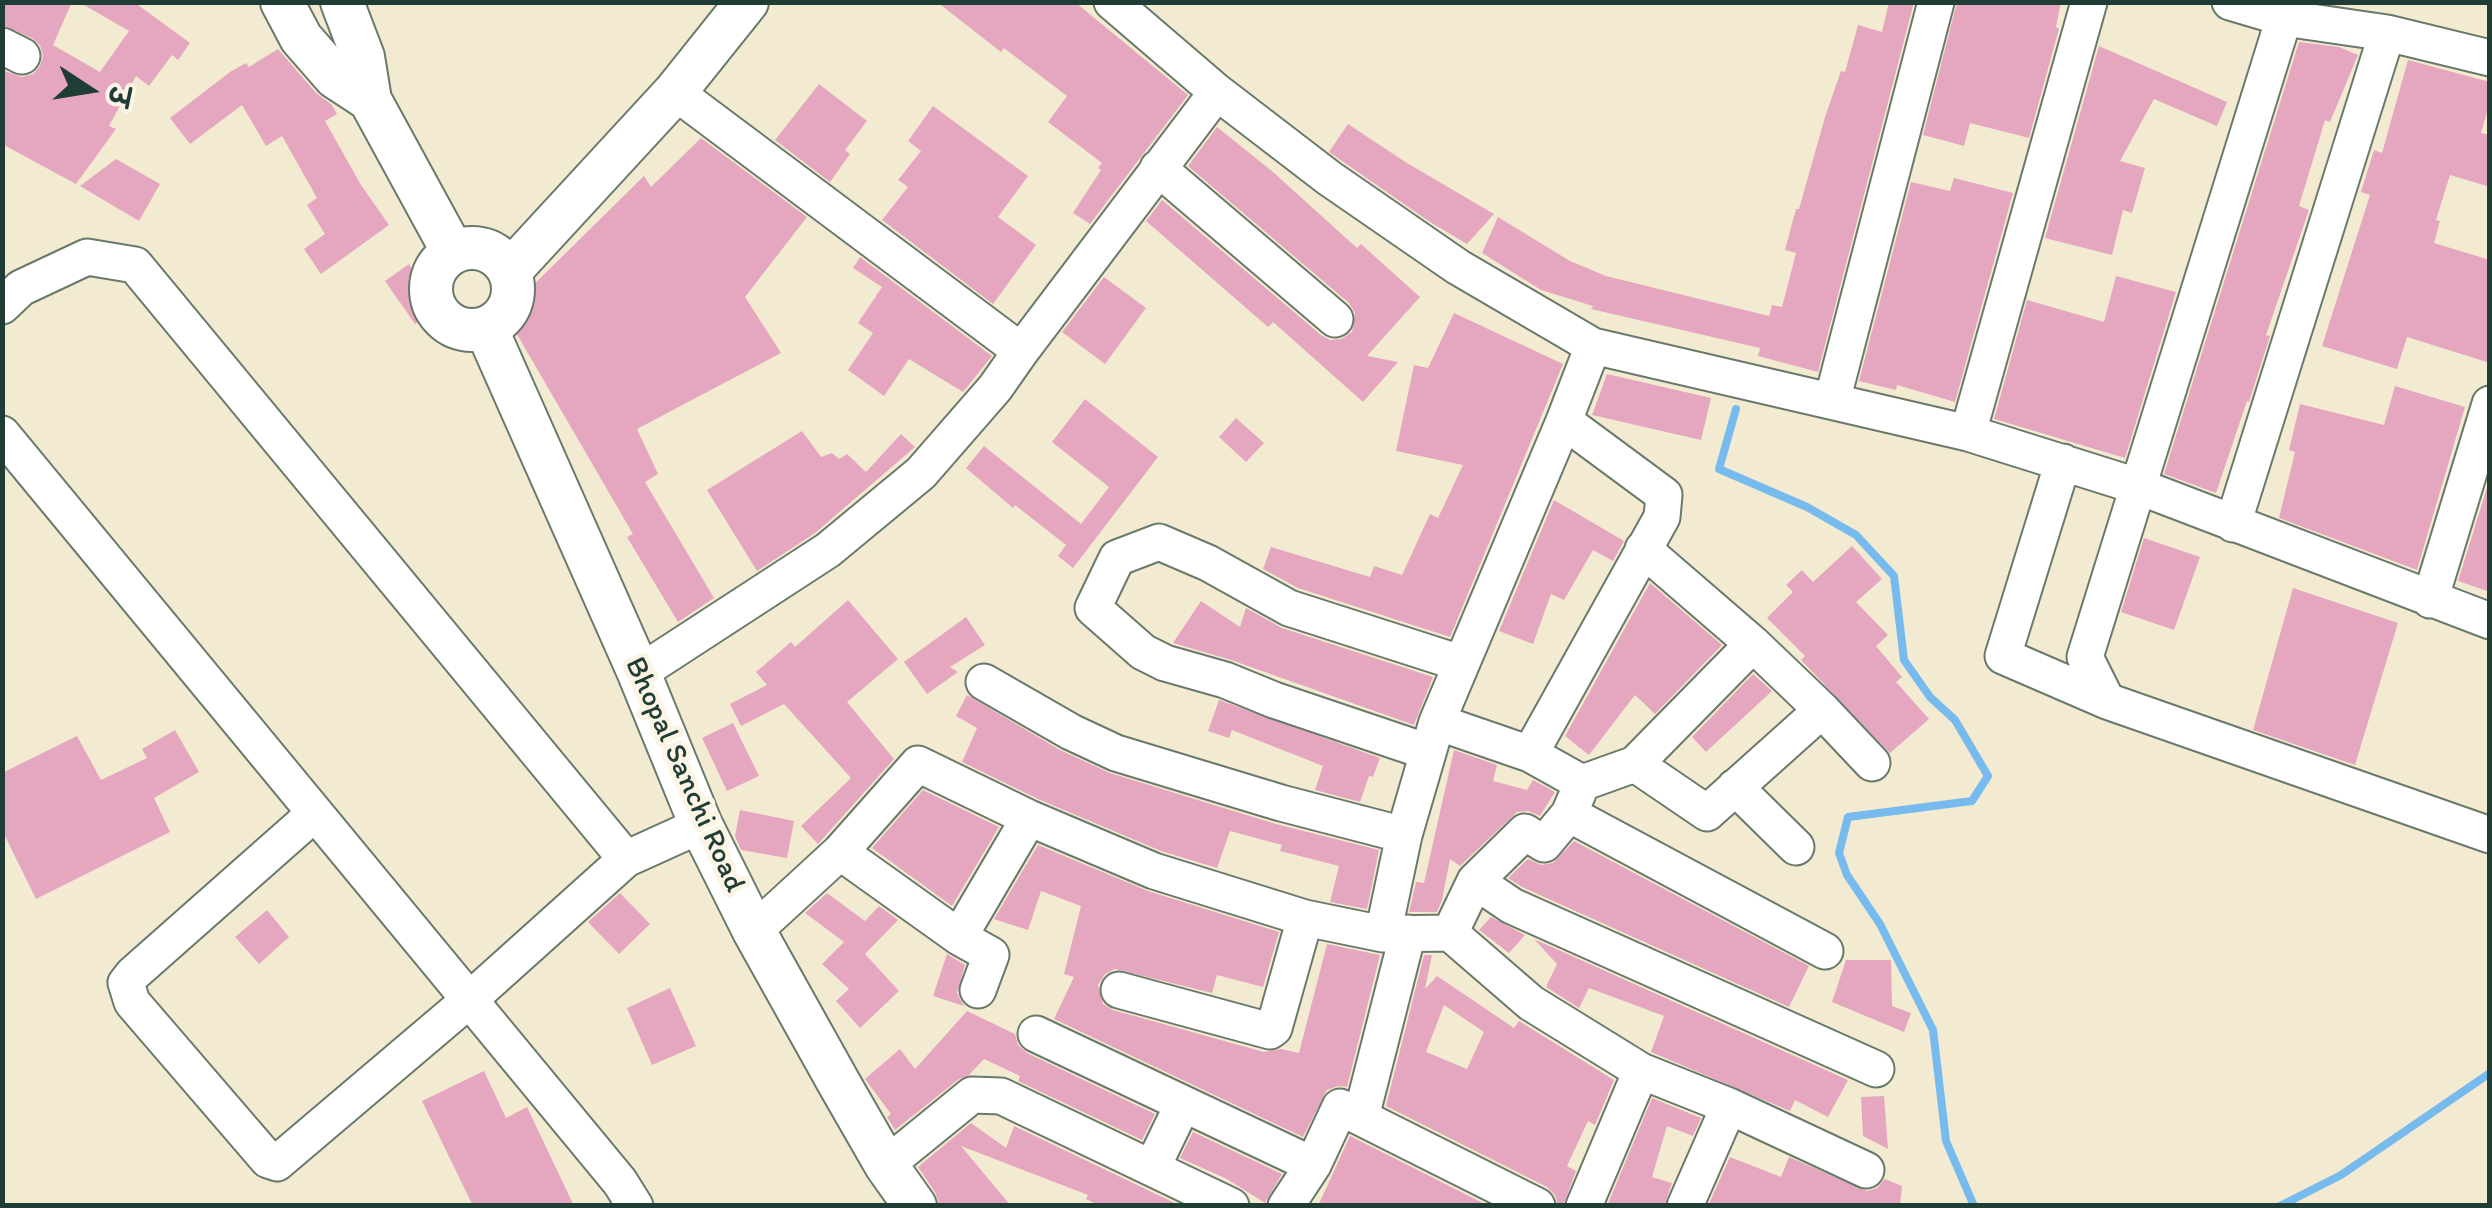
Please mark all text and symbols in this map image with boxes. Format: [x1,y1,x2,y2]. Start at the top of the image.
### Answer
north arrow [40,40,140,140]
text: उ [101,84,138,109]
street label: Bhopal Sanchi Road [616,652,752,898]

